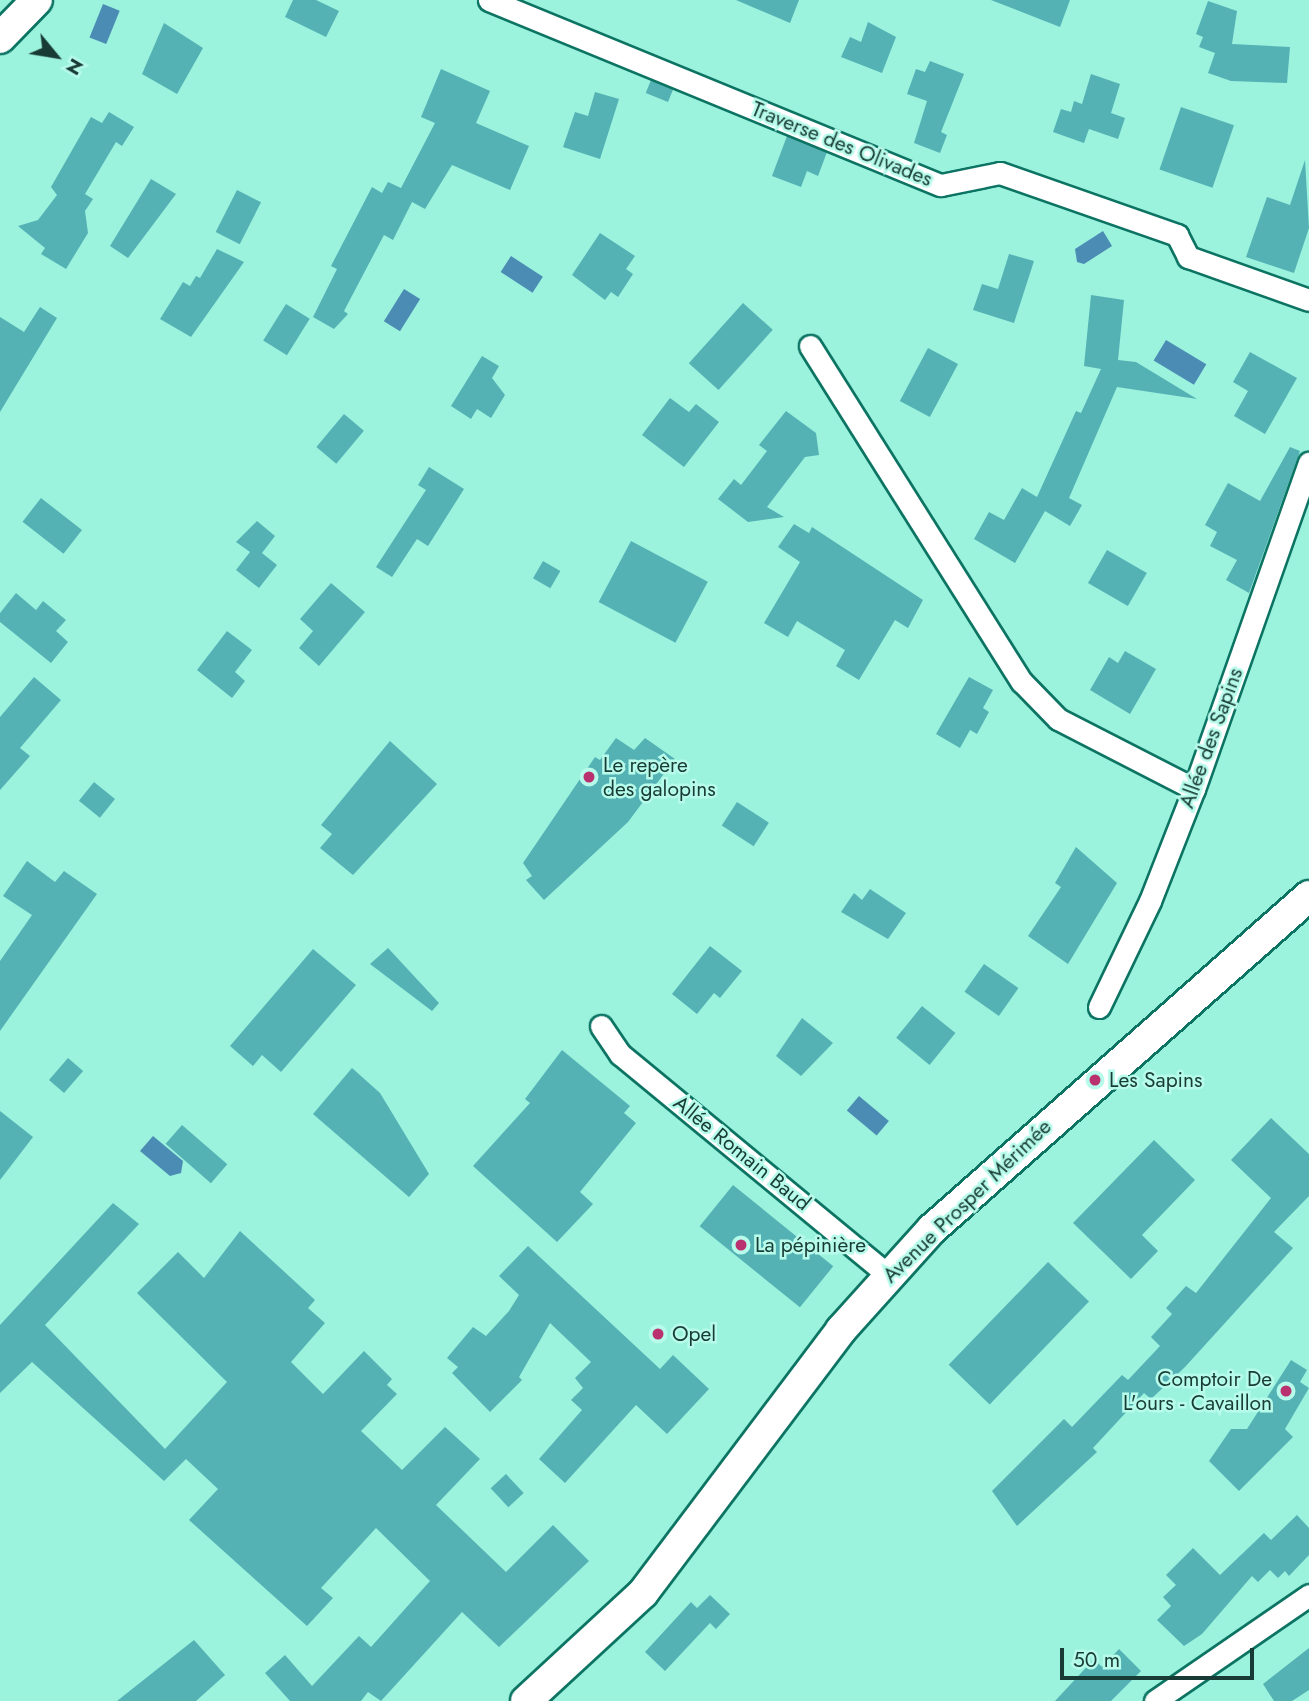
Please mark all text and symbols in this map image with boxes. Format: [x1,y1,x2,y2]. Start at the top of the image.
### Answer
north arrow [21,21,91,91]
text: N [59,53,90,80]
street label: Traverse des Olivades [748,96,936,192]
street label: Allée des Sapins [1174,664,1248,812]
place label: Le repère des galopins [603,752,716,802]
marker: Le repère des galopins [581,769,597,785]
place label: Les Sapins [1109,1067,1203,1093]
marker: Les Sapins [1087,1072,1103,1088]
street label: Allée Romain Baud [668,1090,816,1216]
street label: Avenue Prosper Mérimée [878,1114,1056,1288]
place label: La pépinière [755,1232,866,1258]
marker: La pépinière [733,1237,749,1253]
place label: Opel [672,1321,716,1347]
marker: Opel [650,1326,666,1342]
place label: Comptoir De L'ours - Cavaillon [1123,1366,1272,1416]
marker: Comptoir De L'ours - Cavaillon [1278,1383,1294,1399]
scale bar [1064,1634,1258,1678]
text: 50 m [1073,1645,1120,1675]

